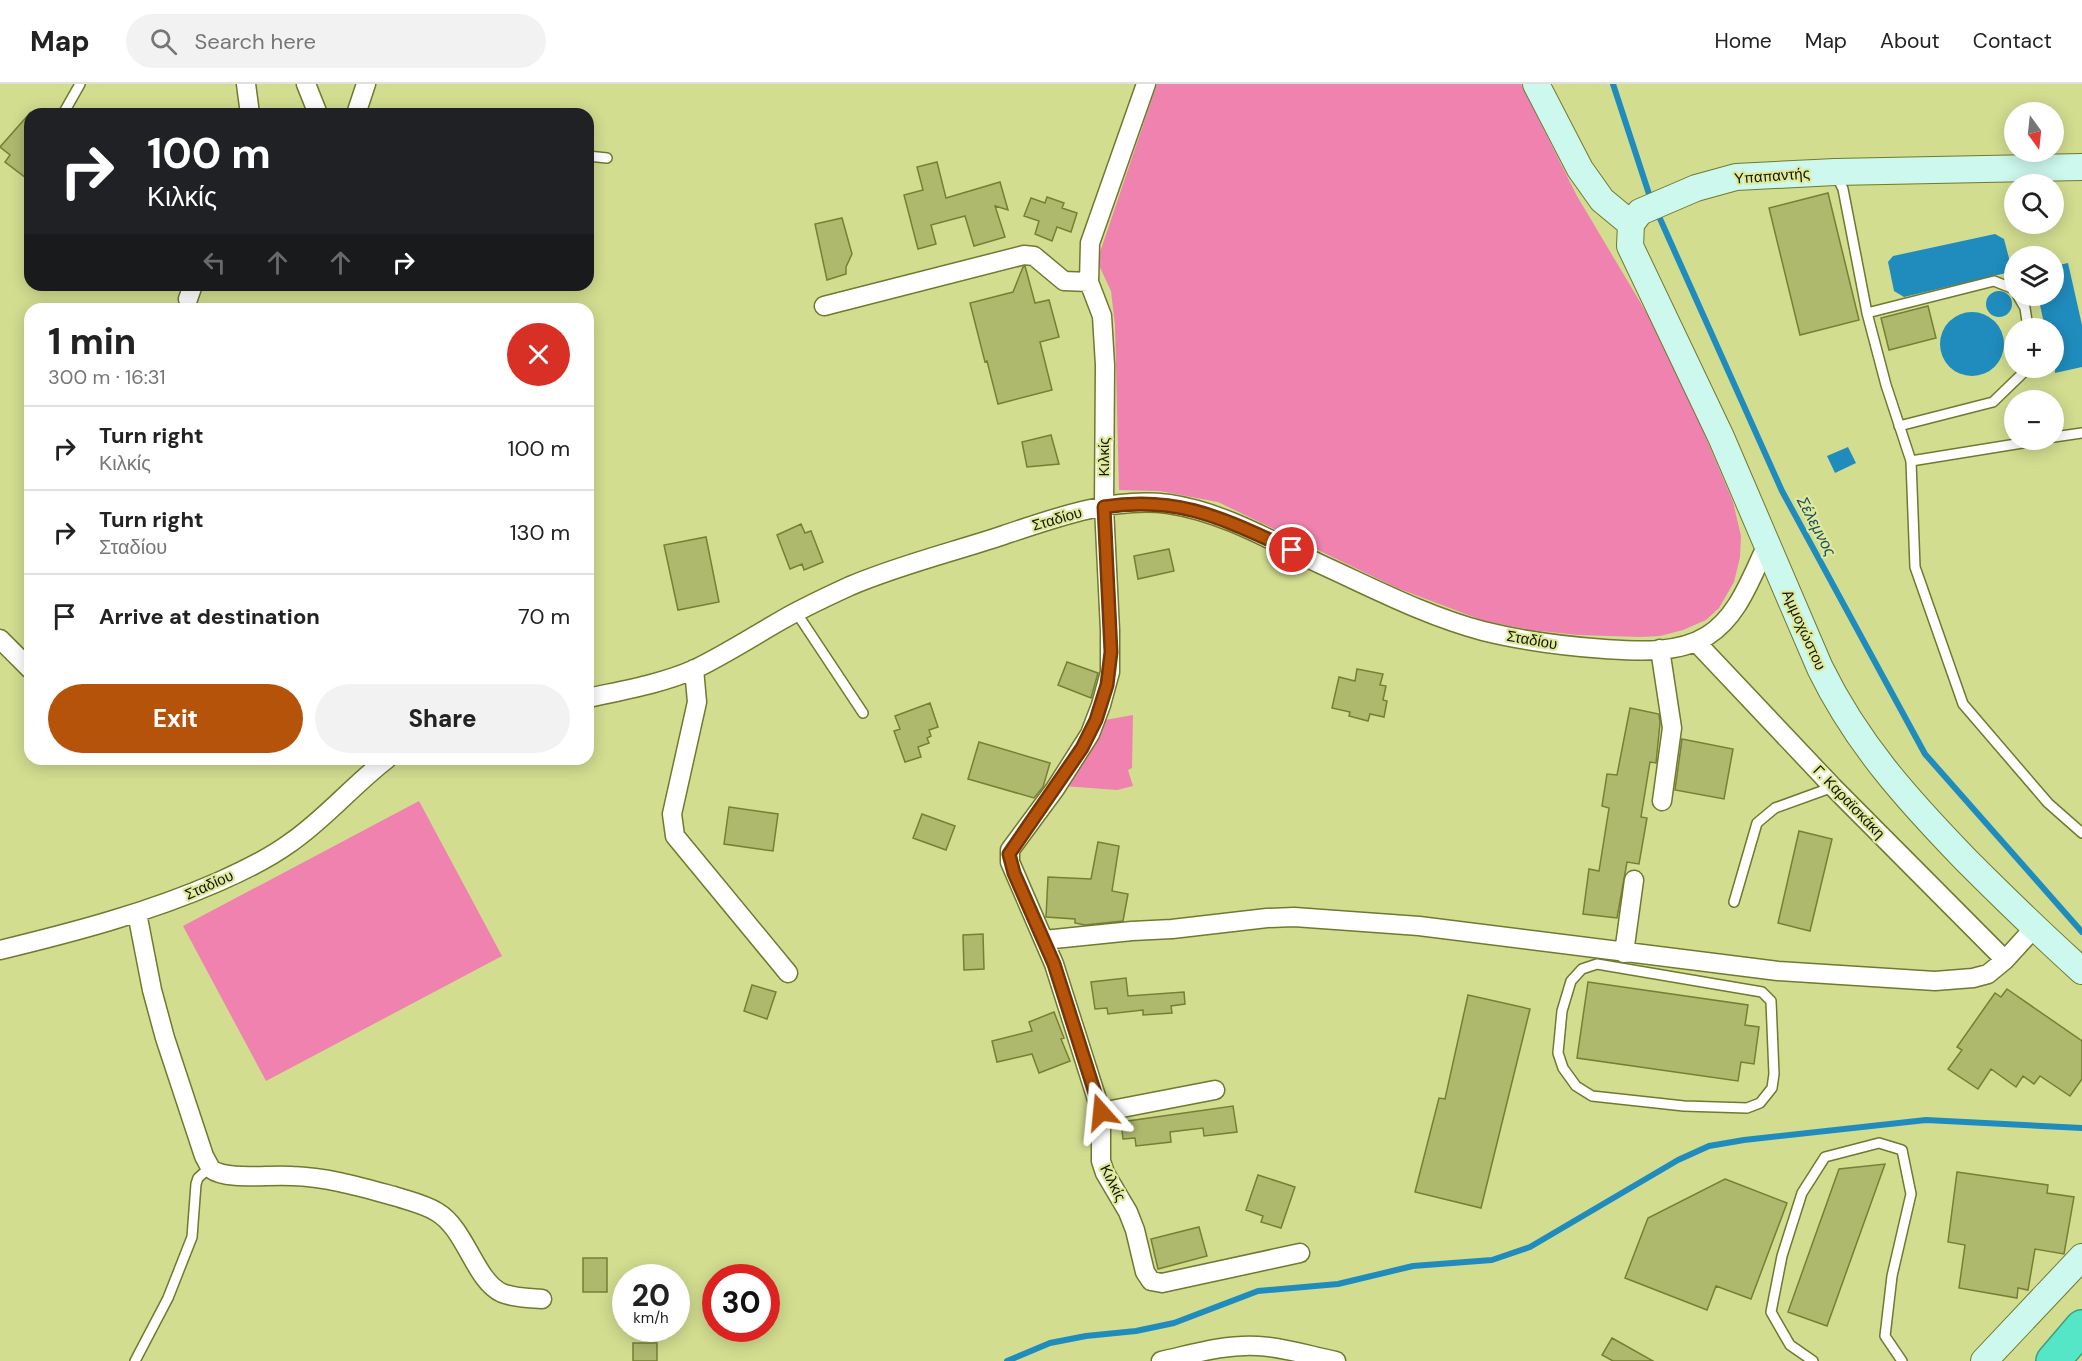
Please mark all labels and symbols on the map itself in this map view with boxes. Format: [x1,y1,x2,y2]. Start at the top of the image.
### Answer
north arrow [2004,102,2064,162]
street label: Υπαπαντής [1734,163,1810,189]
street label: Κιλκίς [1094,438,1114,476]
water label: Σέλεμνος [1792,492,1841,560]
street label: Σταδίου [1030,502,1084,536]
pin [1266,524,1317,575]
street label: Αμμοχώστου [1777,587,1831,673]
street label: Σταδίου [1505,626,1559,654]
street label: Γ. Καραϊσκάκη [1809,761,1889,843]
street label: Σταδίου [182,865,236,905]
position arrow [1069,1080,1133,1144]
street label: Κιλκίς [1095,1161,1131,1205]
speed limit sign: 30 [702,1264,780,1342]

